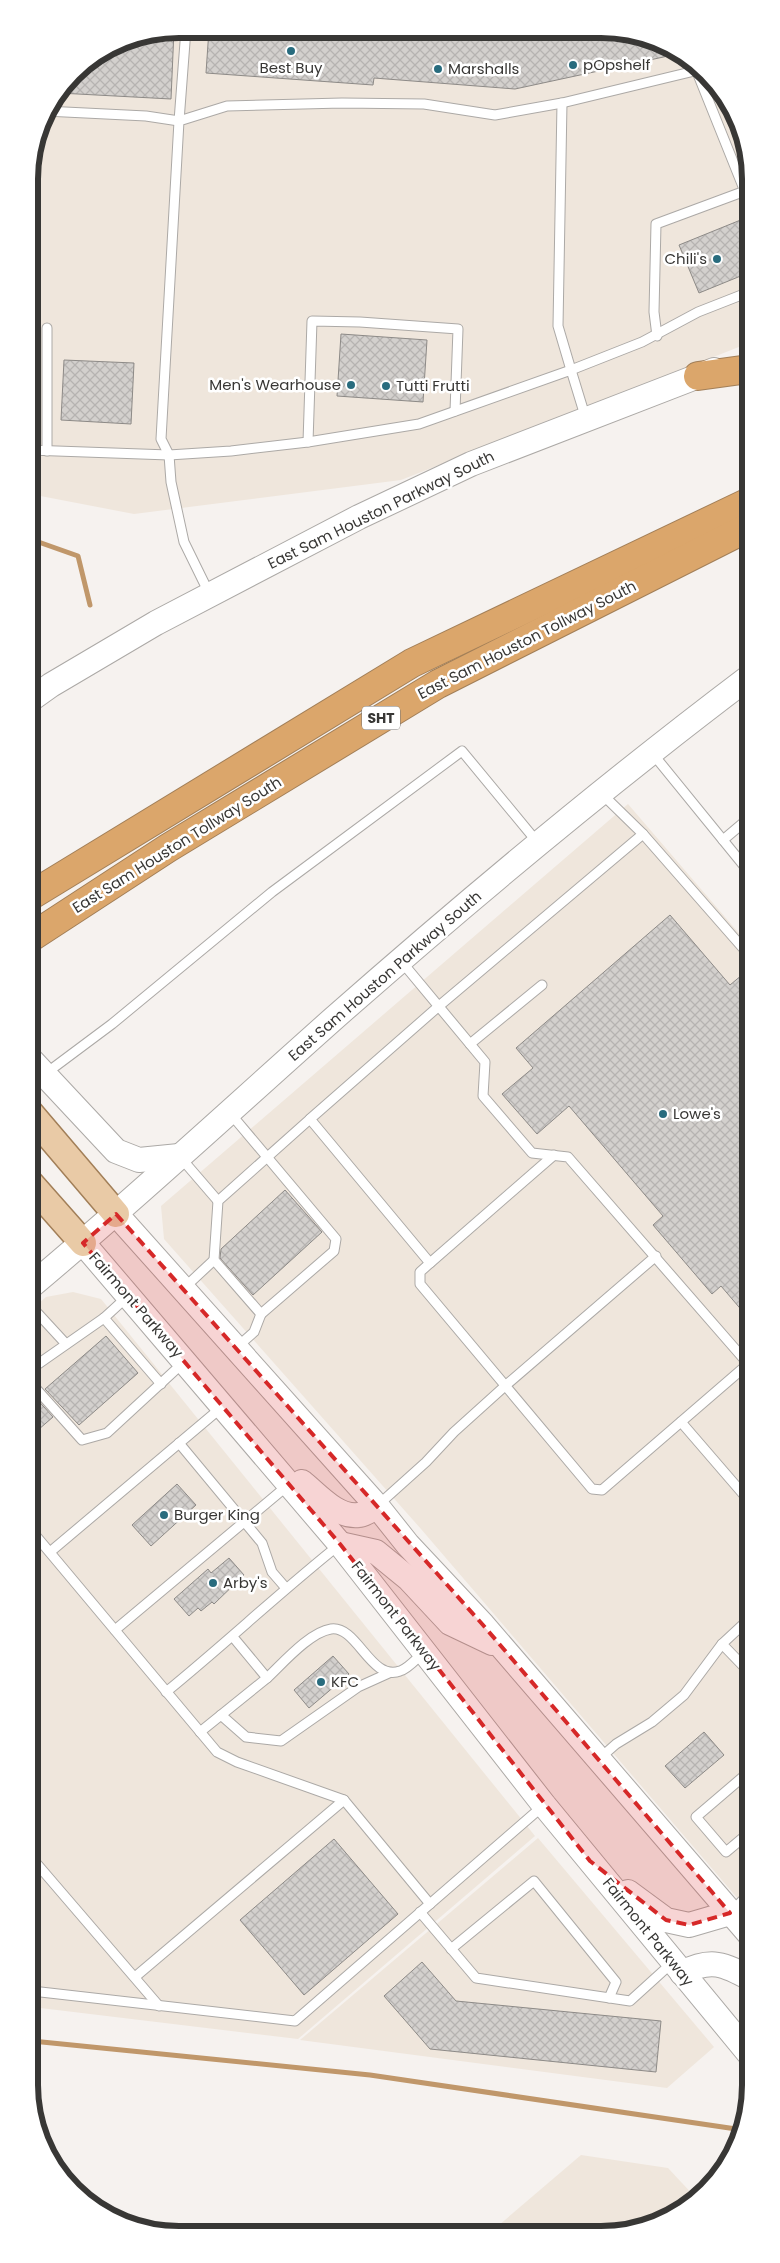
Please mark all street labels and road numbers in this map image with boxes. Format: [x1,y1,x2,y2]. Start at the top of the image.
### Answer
street label: East Sam Houston Parkway South [264,445,498,574]
street label: East Sam Houston Tollway South [414,575,640,704]
road number: SHT [362,706,400,730]
street label: East Sam Houston Tollway South [68,771,285,918]
street label: East Sam Houston Parkway South [284,886,486,1065]
street label: Fairmont Parkway [84,1247,189,1363]
street label: Fairmont Parkway [347,1556,446,1675]
street label: Fairmont Parkway [598,1873,699,1991]

